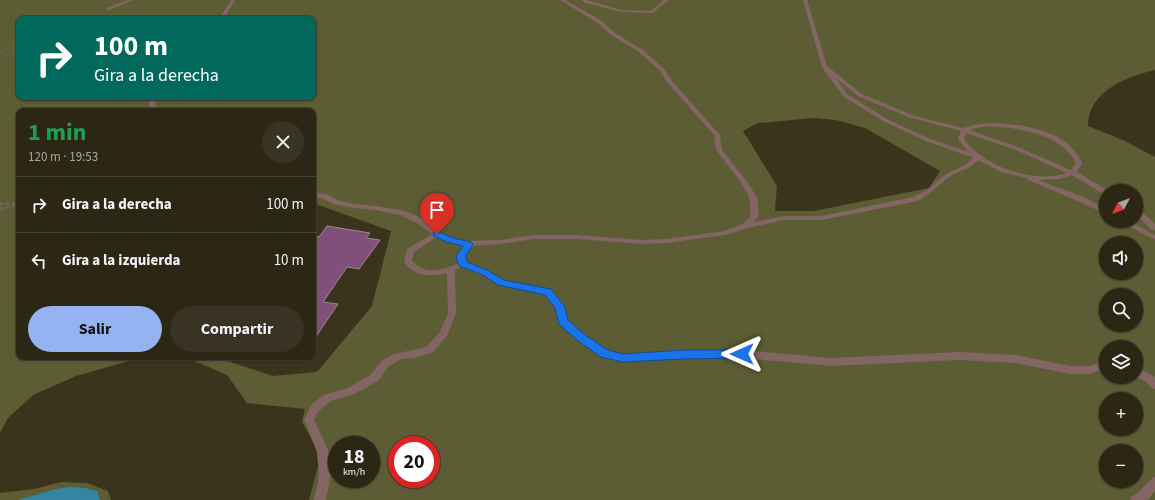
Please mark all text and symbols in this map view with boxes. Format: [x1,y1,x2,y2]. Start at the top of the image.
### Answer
text: 100 m [94,26,168,66]
icon: right [28,32,80,84]
text: Gira a la derecha [94,63,219,88]
text: 1 min [28,115,86,150]
button: close [262,121,304,163]
text: 120 m · 19:53 [28,148,98,166]
north arrow [1099,184,1143,228]
map controls [1099,184,1143,488]
pin [420,193,454,234]
icon: right [28,194,50,216]
text: Gira a la derecha [62,194,172,215]
text: 100 m [266,194,304,215]
icon: arrive [426,199,448,221]
button: sound [1099,236,1143,280]
icon: left [28,250,50,272]
text: Gira a la izquierda [62,250,181,271]
text: 10 m [274,250,304,271]
button: search [1099,288,1143,332]
button: Salir [28,306,162,352]
button: Compartir [170,306,304,352]
position arrow [721,333,763,375]
button: layers [1099,340,1143,384]
button: + [1099,392,1143,436]
speed limit sign: 20 [388,436,440,488]
text: 18 [343,443,365,471]
button: − [1099,444,1143,488]
text: km/h [343,465,365,479]

